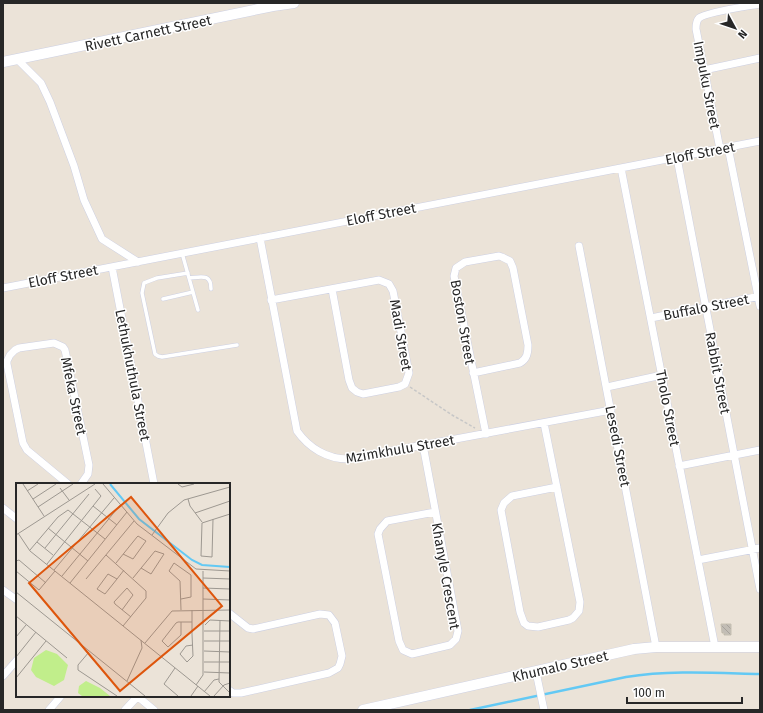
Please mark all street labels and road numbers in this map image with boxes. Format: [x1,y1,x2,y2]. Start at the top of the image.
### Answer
street label: Rivett Carnett Street [83,12,214,55]
street label: Impuku Street [690,40,724,132]
street label: Eloff Street [664,138,737,169]
street label: Eloff Street [345,199,418,230]
street label: Eloff Street [27,261,100,292]
street label: Boston Street [447,278,479,367]
street label: Buffalo Street [662,291,751,324]
street label: Madi Street [386,298,415,373]
street label: Lethukhuthula Street [111,308,154,443]
street label: Rabbit Street [701,331,734,417]
street label: Mfeka Street [57,356,90,438]
street label: Tholo Street [652,368,683,449]
street label: Lesedi Street [601,404,634,489]
street label: Mzimkhulu Street [344,431,457,467]
street label: Khanyle Crescent [428,521,463,632]
street label: Khumalo Street [510,647,611,686]

